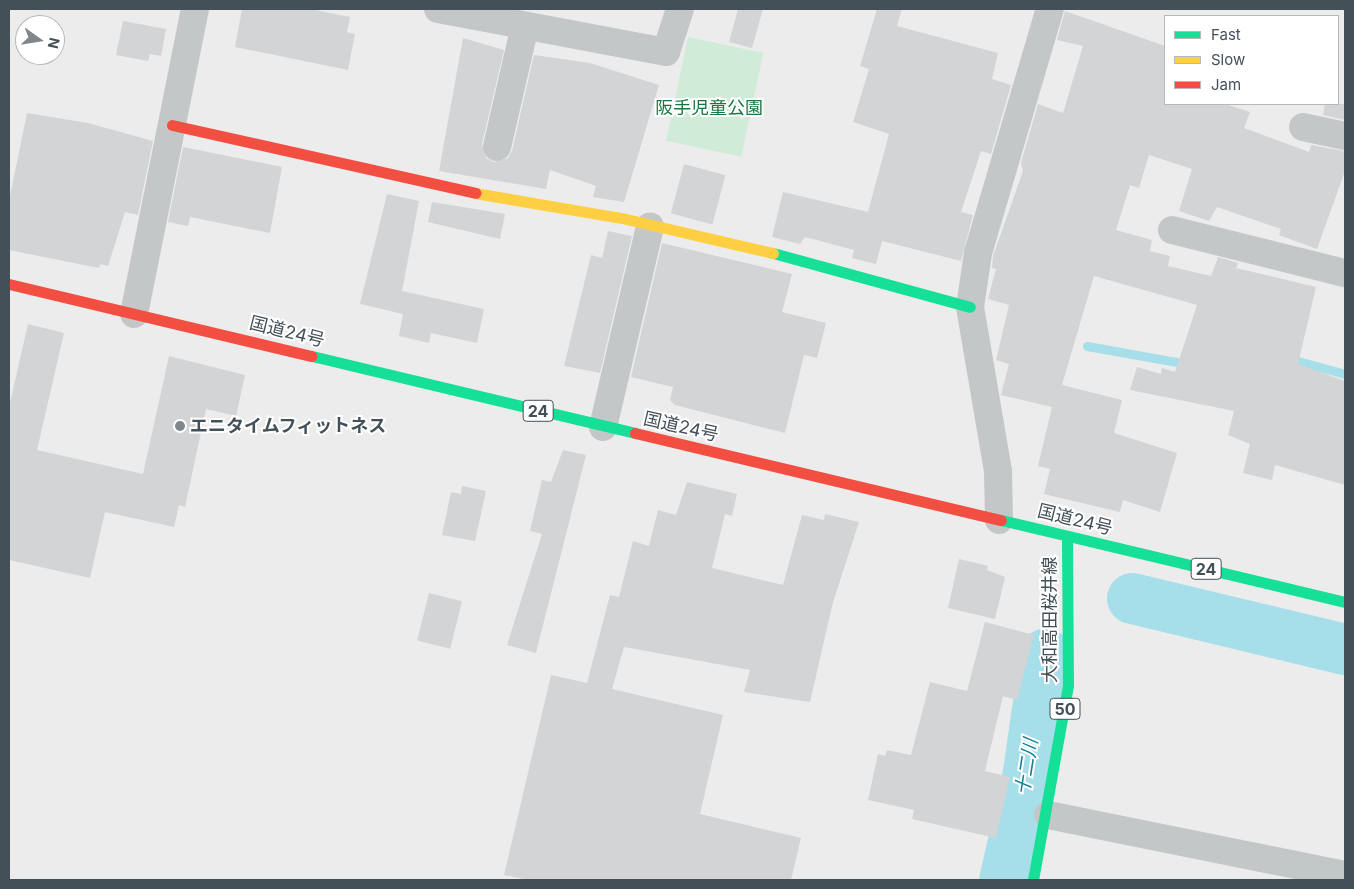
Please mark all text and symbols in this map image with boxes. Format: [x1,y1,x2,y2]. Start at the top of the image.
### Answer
north arrow [15,15,65,65]
legend [1164,15,1339,105]
text: Fast [1211,25,1241,44]
text: N [45,36,64,50]
text: Slow [1211,50,1245,69]
text: Jam [1211,75,1241,94]
park label: 阪手児童公園 [655,97,763,119]
street label: 国道24号 [247,312,327,352]
road number: 24 [522,398,554,424]
street label: 国道24号 [641,408,721,446]
place label: エニタイムフィットネス [190,415,388,437]
marker: エニタイムフィットネス [174,420,186,432]
street label: 国道24号 [1035,500,1115,540]
road number: 24 [1190,556,1222,582]
street label: 大和高田桜井線 [1039,557,1061,683]
road number: 50 [1049,696,1081,722]
water label: 十二川 [1011,737,1043,797]

